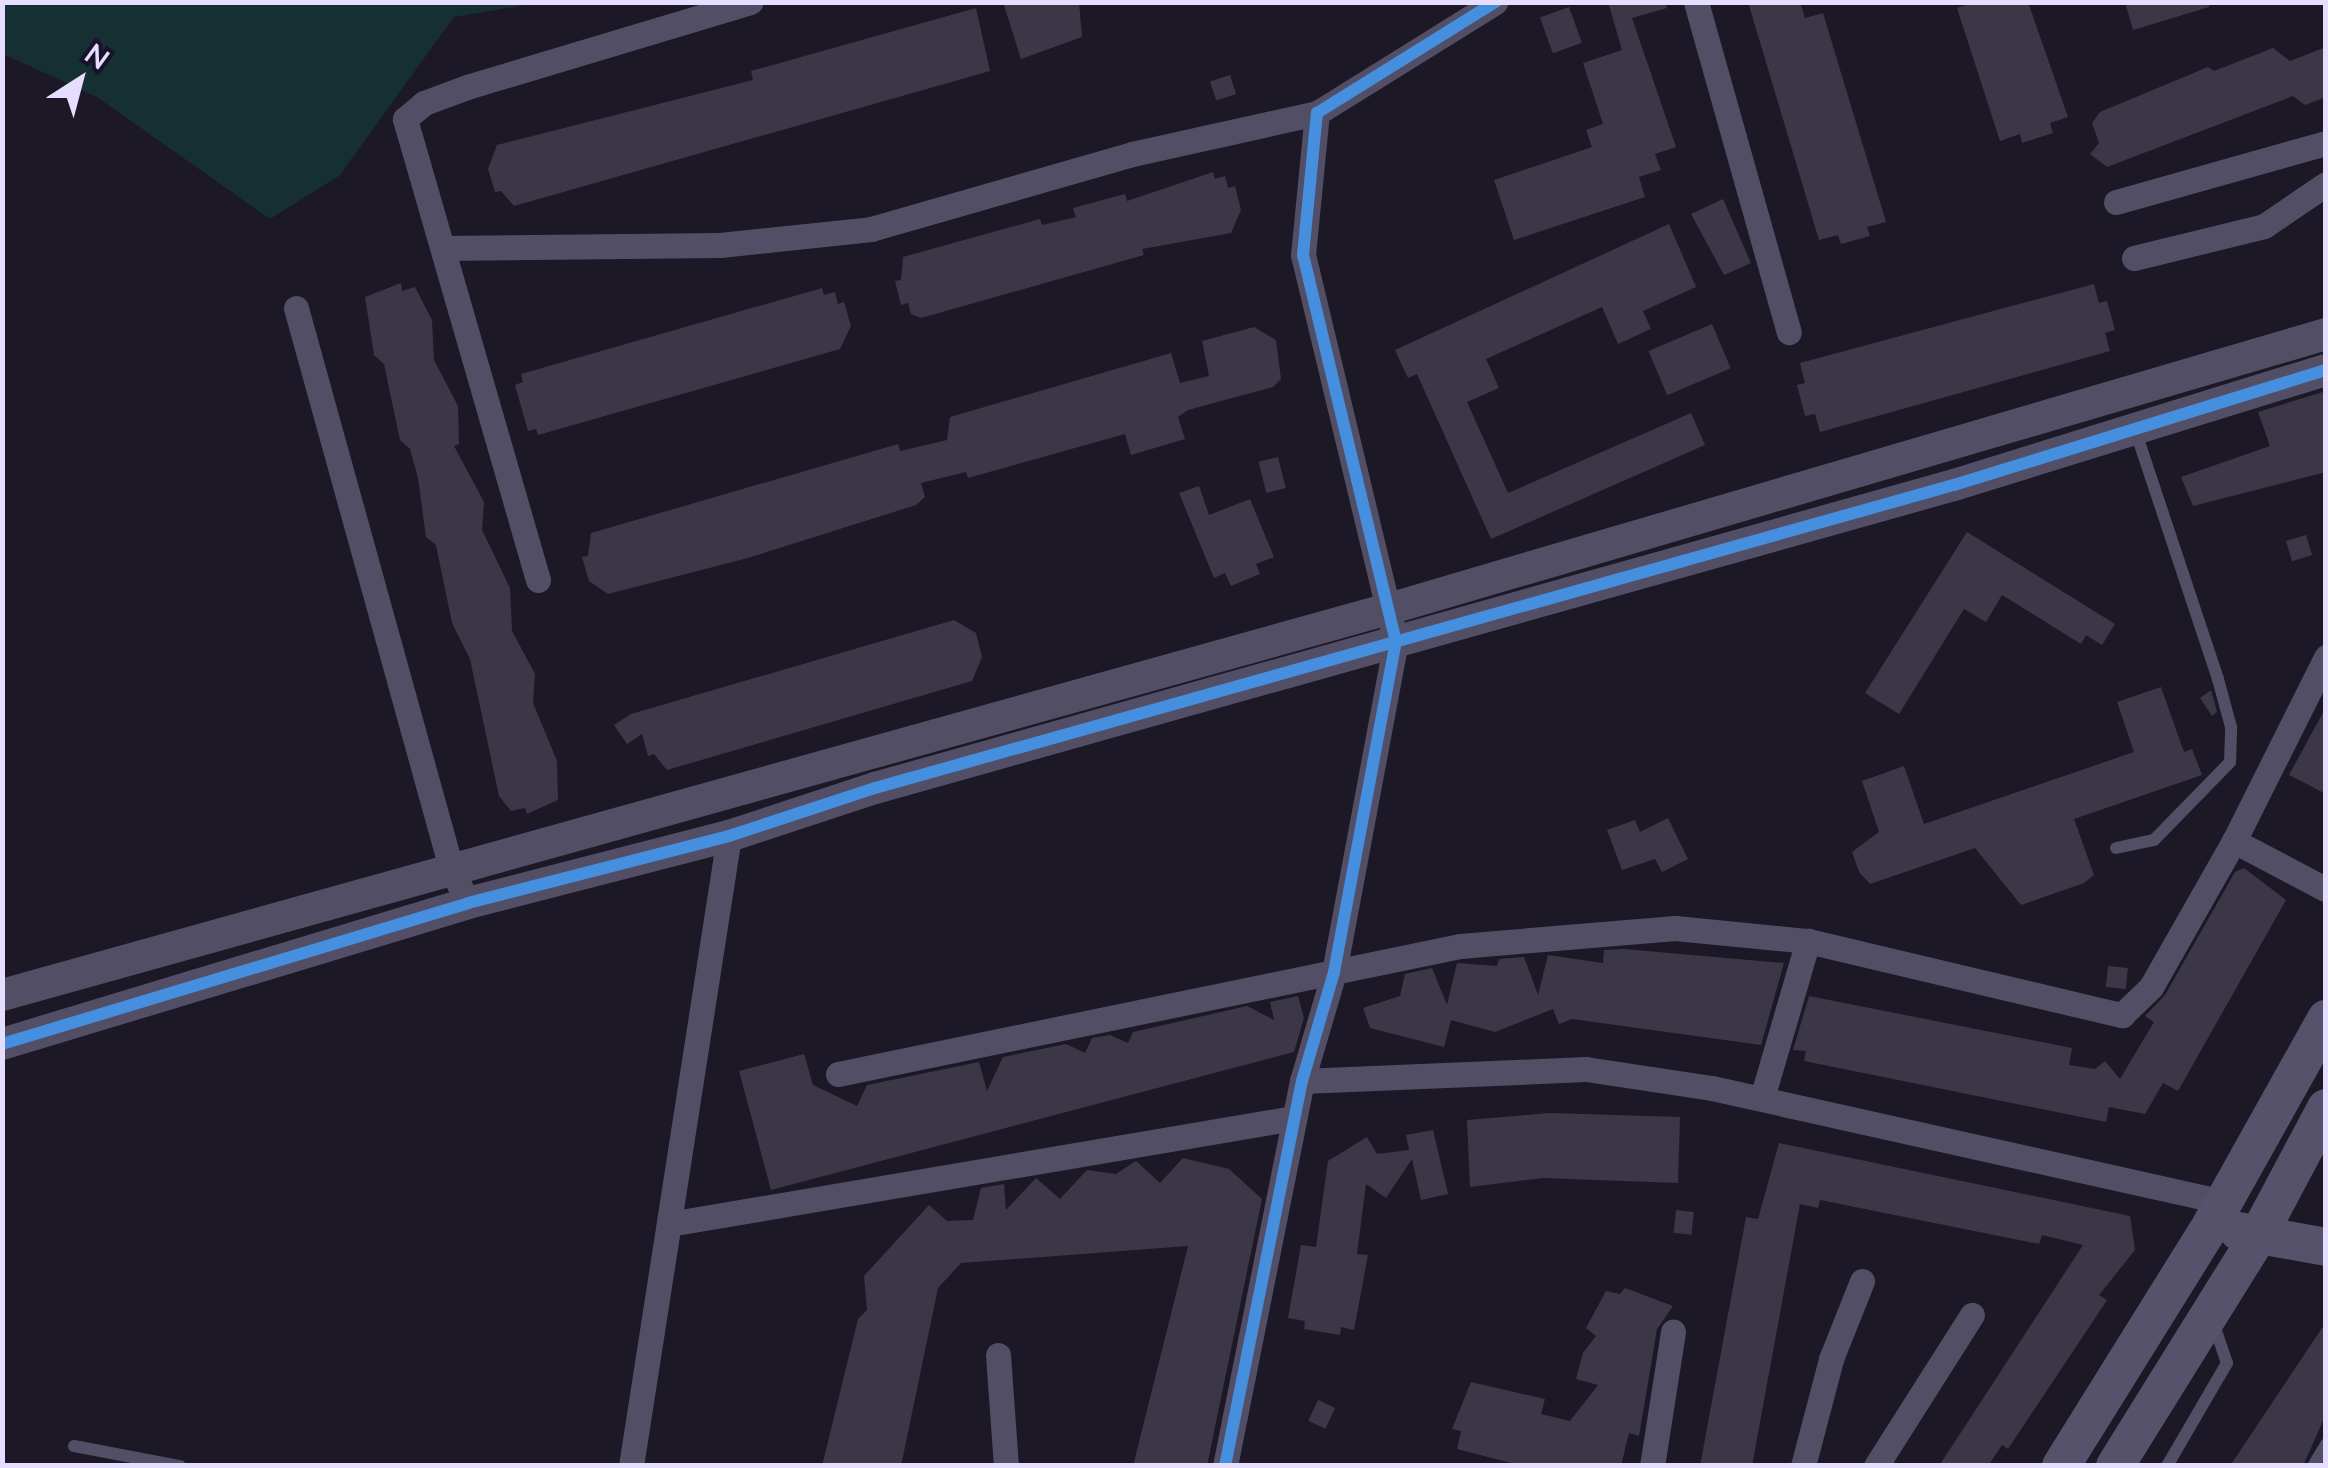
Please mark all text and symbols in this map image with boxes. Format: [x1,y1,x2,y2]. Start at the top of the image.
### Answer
north arrow [30,30,130,130]
text: N [79,36,116,76]

